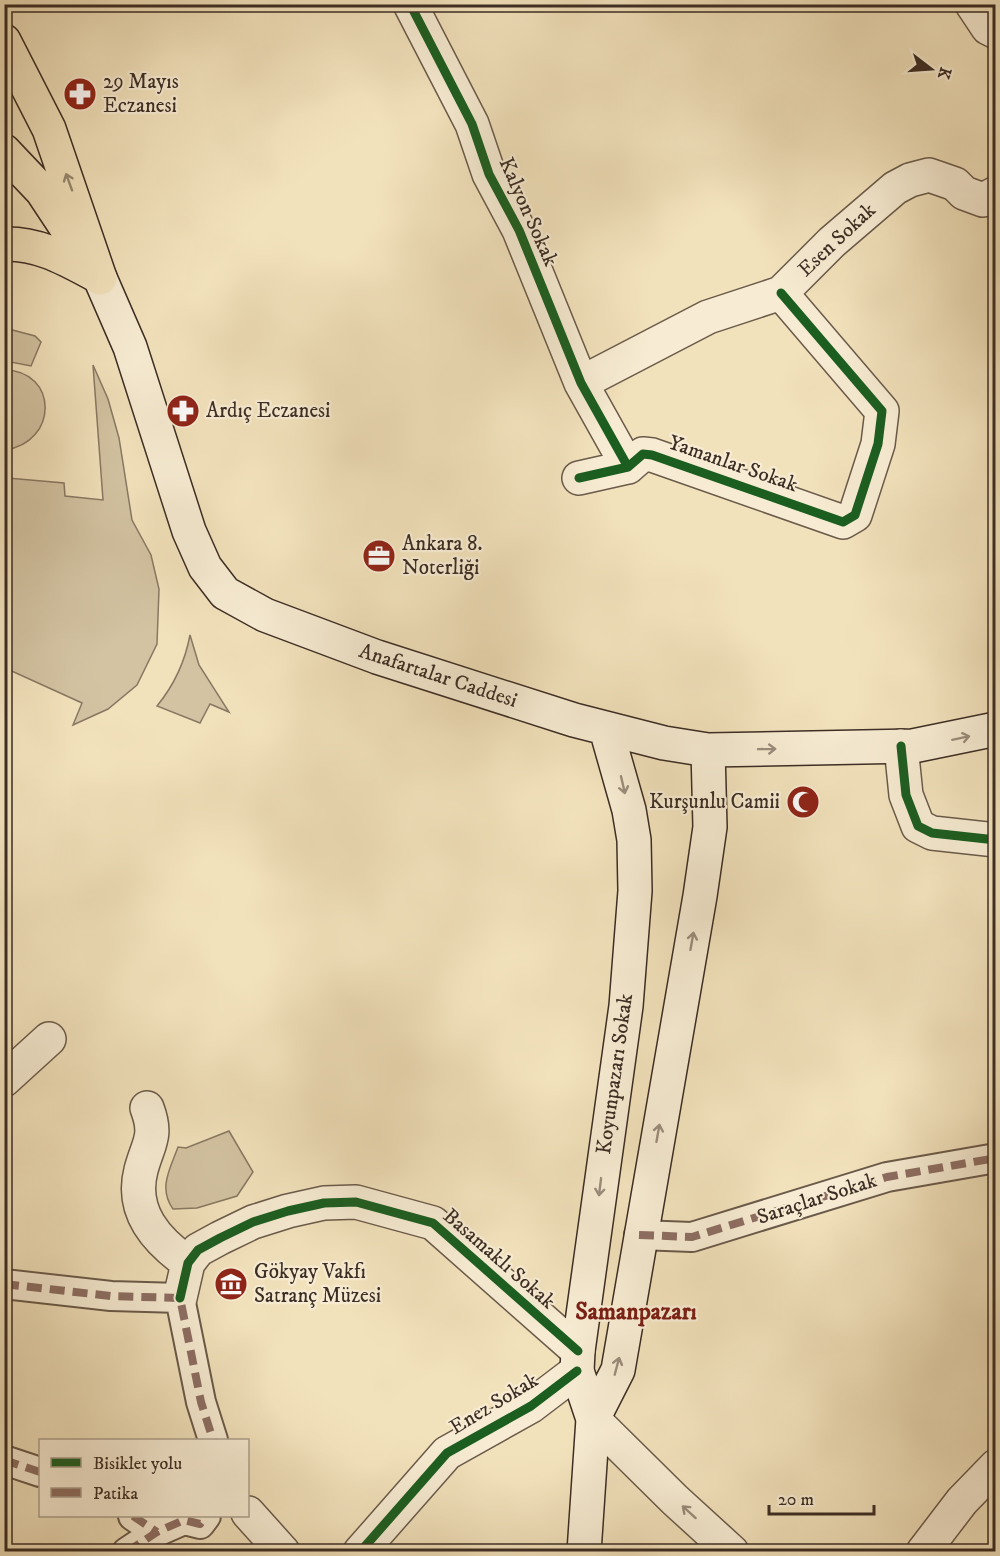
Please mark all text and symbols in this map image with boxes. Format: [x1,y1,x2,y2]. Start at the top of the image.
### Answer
north arrow [901,39,961,99]
text: K [933,65,956,82]
place label: 29 Mayıs Eczanesi [103,69,179,119]
pharmacy icon: 29 Mayıs Eczanesi [62,76,98,112]
street label: Kalyon Sokak [492,154,564,271]
one-way arrow [62,173,73,192]
street label: Esen Sokak [793,197,882,283]
pharmacy icon: Ardıç Eczanesi [165,393,201,429]
place label: Ardıç Eczanesi [206,398,331,424]
street label: Yamanlar Sokak [665,430,802,498]
place label: Ankara 8. Noterliği [402,531,482,581]
office icon: Ankara 8. Noterliği [361,538,397,574]
street label: Anafartalar Caddesi [356,638,520,714]
one-way arrow [951,732,970,743]
one-way arrow [756,743,776,754]
one-way arrow [618,775,629,794]
mosque icon: Kurşunlu Camii [785,784,821,820]
place label: Kurşunlu Camii [649,789,780,815]
one-way arrow [687,931,698,951]
street label: Koyunpazarı Sokak [591,991,639,1156]
one-way arrow [653,1123,664,1143]
street label: Saraçlar Sokak [754,1167,881,1231]
one-way arrow [595,1176,606,1196]
street label: Basamaklı Sokak [438,1203,561,1315]
place label: Gökyay Vakfı Satranç Müzesi [254,1259,381,1309]
museum icon: Gökyay Vakfı Satranç Müzesi [213,1266,249,1302]
district label: Samanpazarı [575,1297,697,1327]
one-way arrow [612,1357,624,1376]
street label: Enez Sokak [445,1367,544,1441]
legend [39,1439,249,1517]
text: Bisiklet yolu [93,1453,182,1475]
scale bar [769,1478,874,1516]
text: Patika [93,1483,138,1505]
text: 20 m [778,1489,814,1511]
one-way arrow [681,1505,696,1519]

